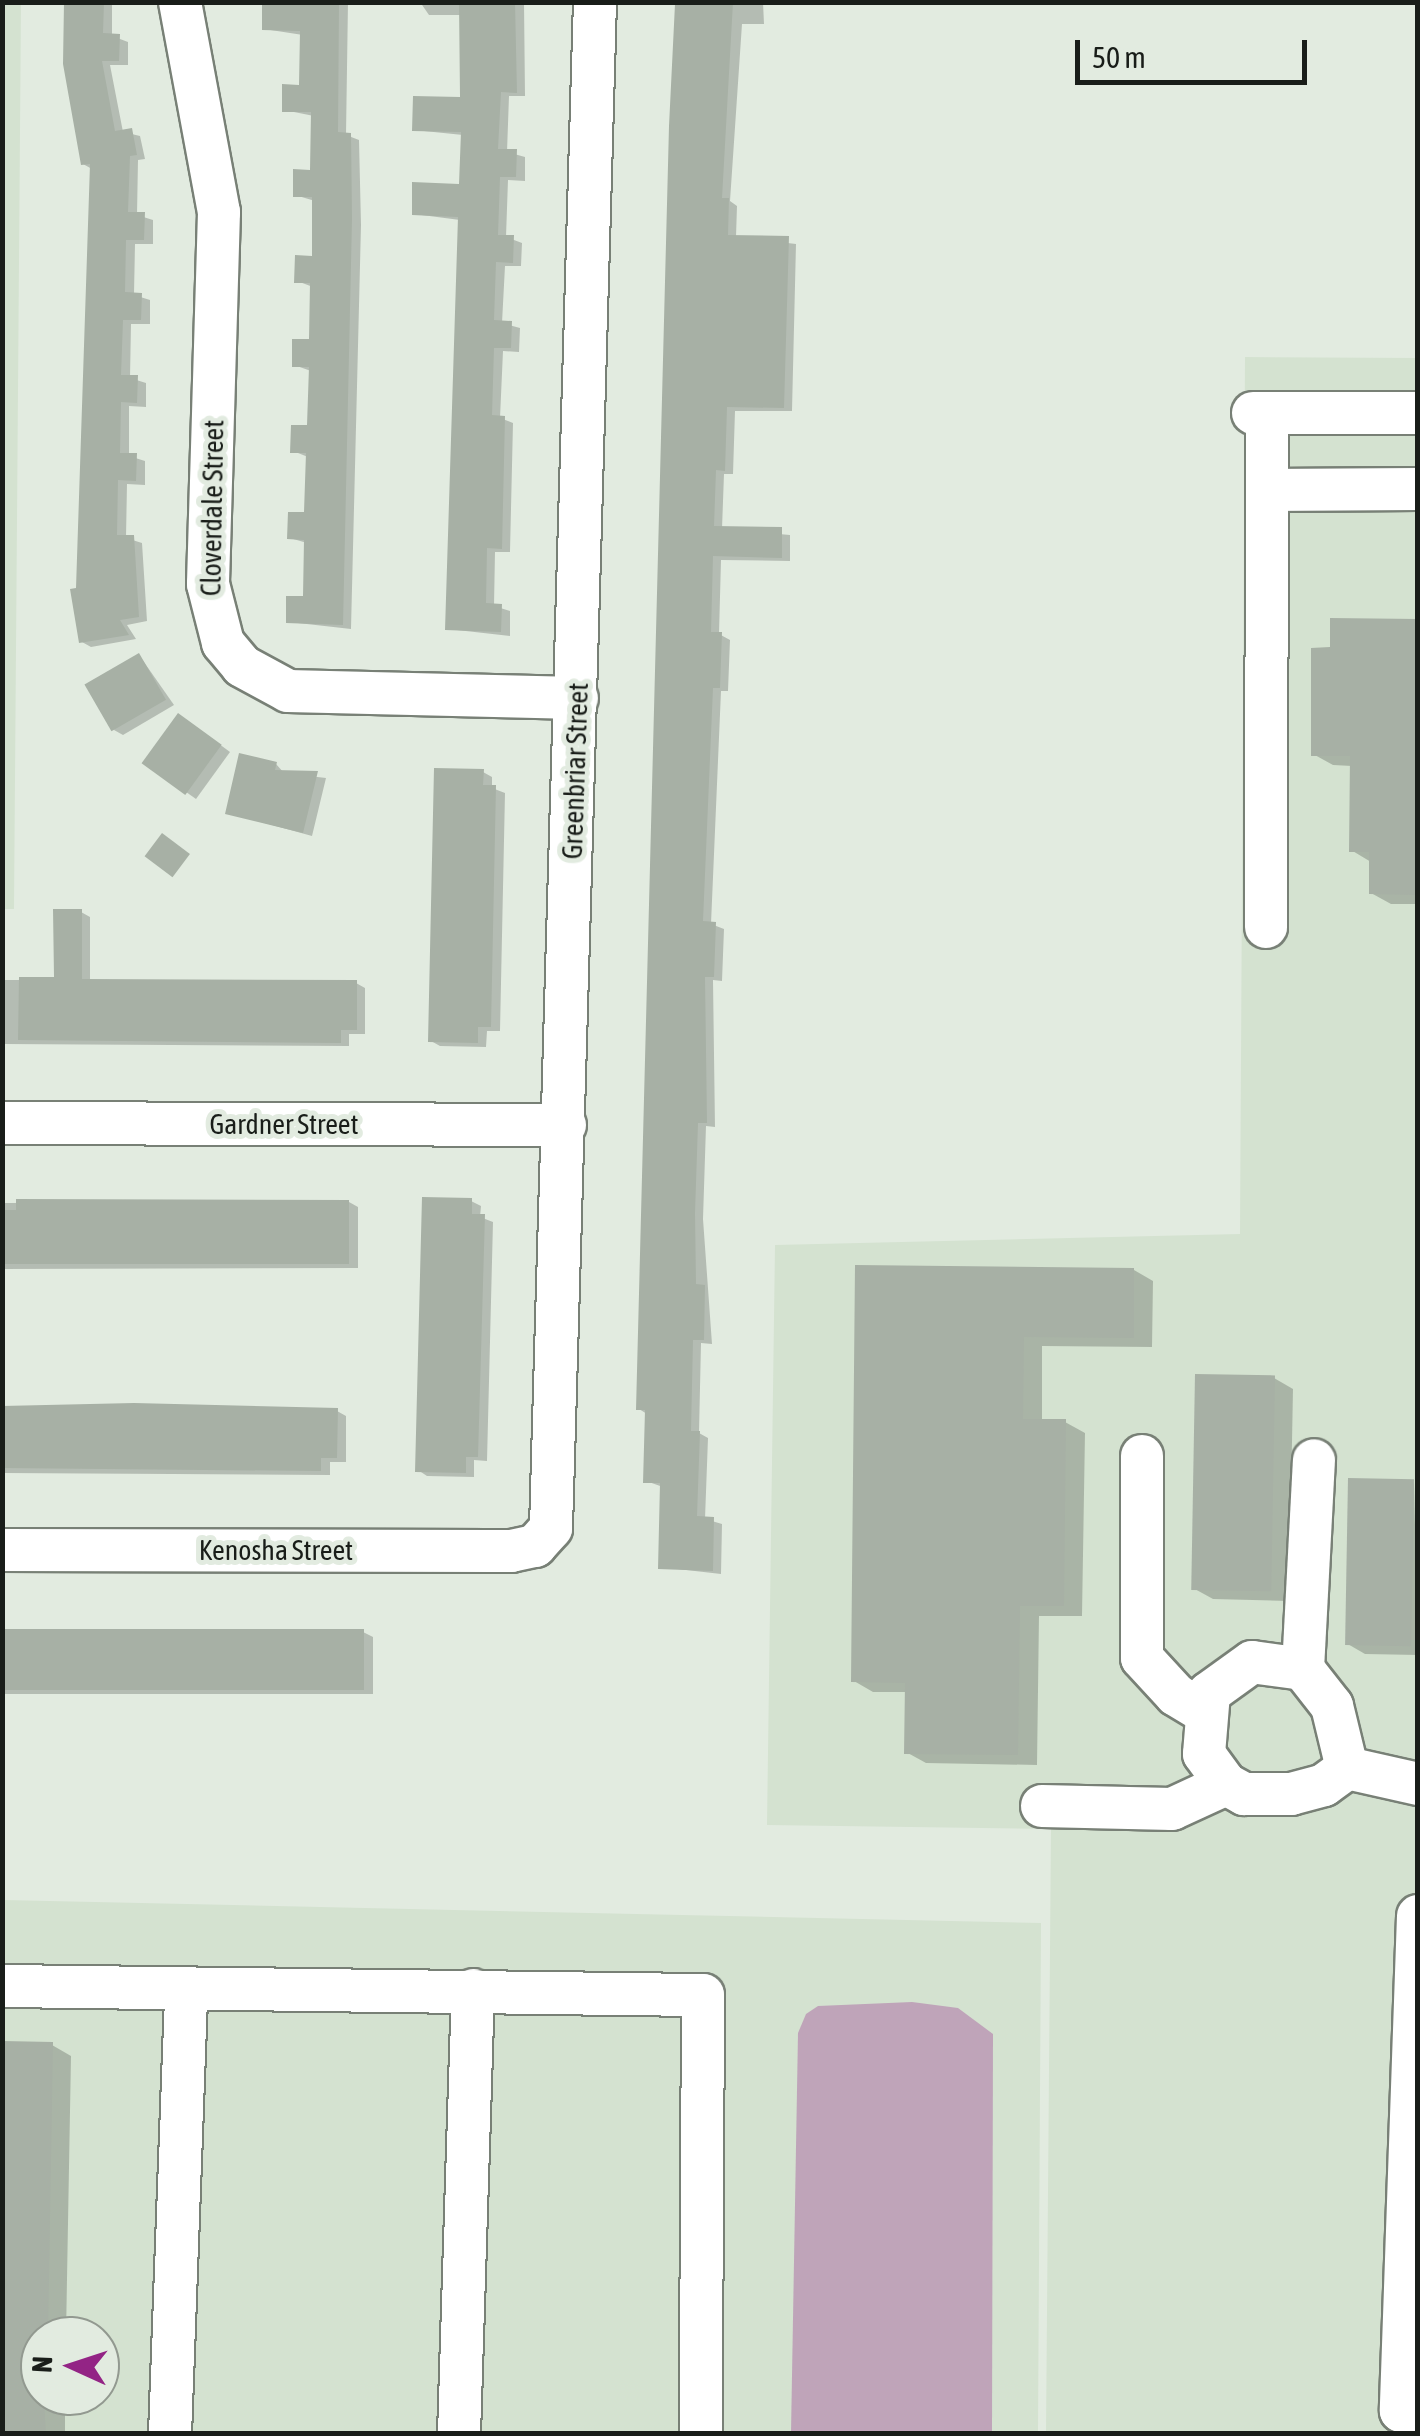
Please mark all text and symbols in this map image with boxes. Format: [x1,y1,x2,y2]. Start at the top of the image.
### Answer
scale bar [1080,20,1312,82]
text: 50 m [1092,40,1146,74]
street label: Cloverdale Street [194,420,230,596]
street label: Greenbriar Street [555,682,595,860]
street label: Gardner Street [209,1107,359,1141]
street label: Kenosha Street [199,1533,353,1567]
north arrow [20,2316,120,2416]
text: N [26,2355,58,2374]

